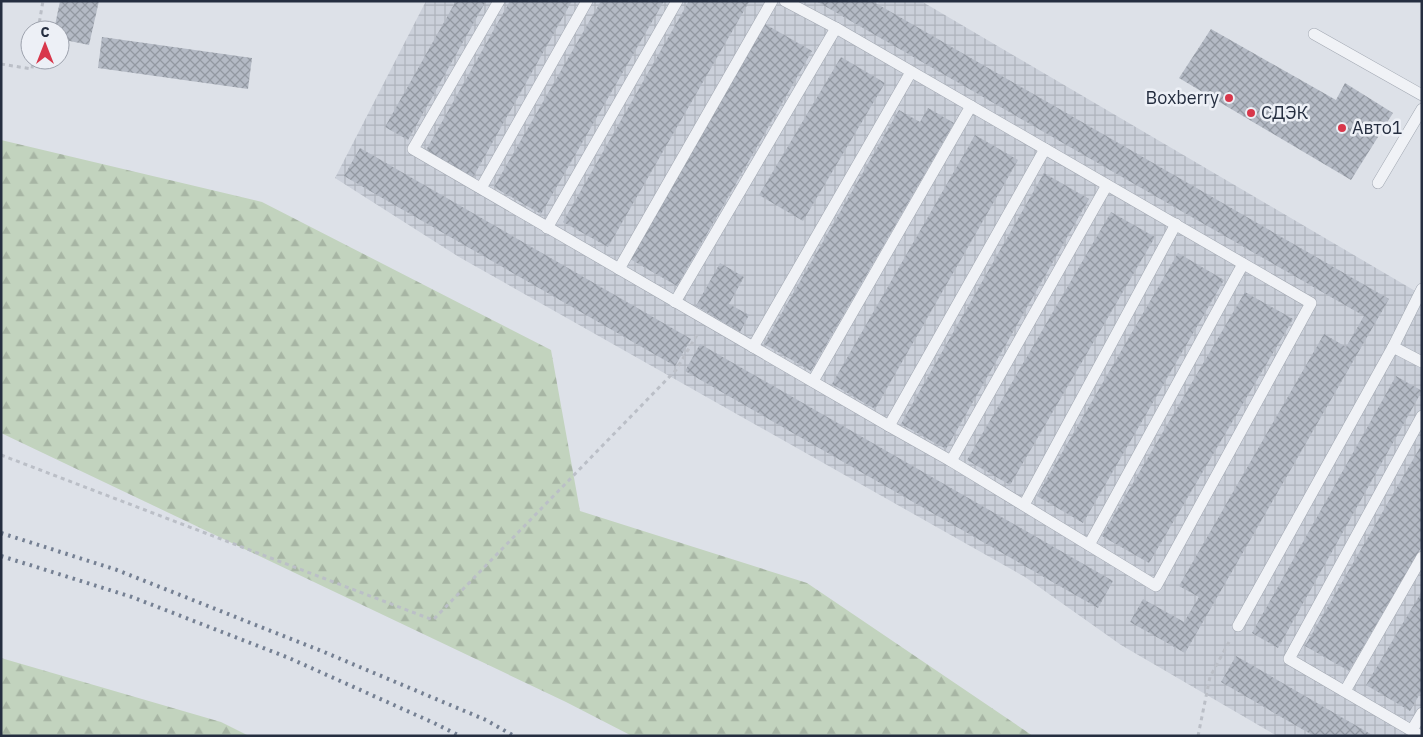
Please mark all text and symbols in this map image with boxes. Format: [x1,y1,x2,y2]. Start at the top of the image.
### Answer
north arrow [20,20,70,70]
text: С [40,23,50,41]
place label: Boxberry [1146,86,1219,109]
marker: Boxberry [1223,92,1235,104]
place label: СДЭК [1261,101,1309,124]
marker: СДЭК [1245,107,1257,119]
place label: Авто1 [1352,116,1403,139]
marker: Авто1 [1336,122,1348,134]

